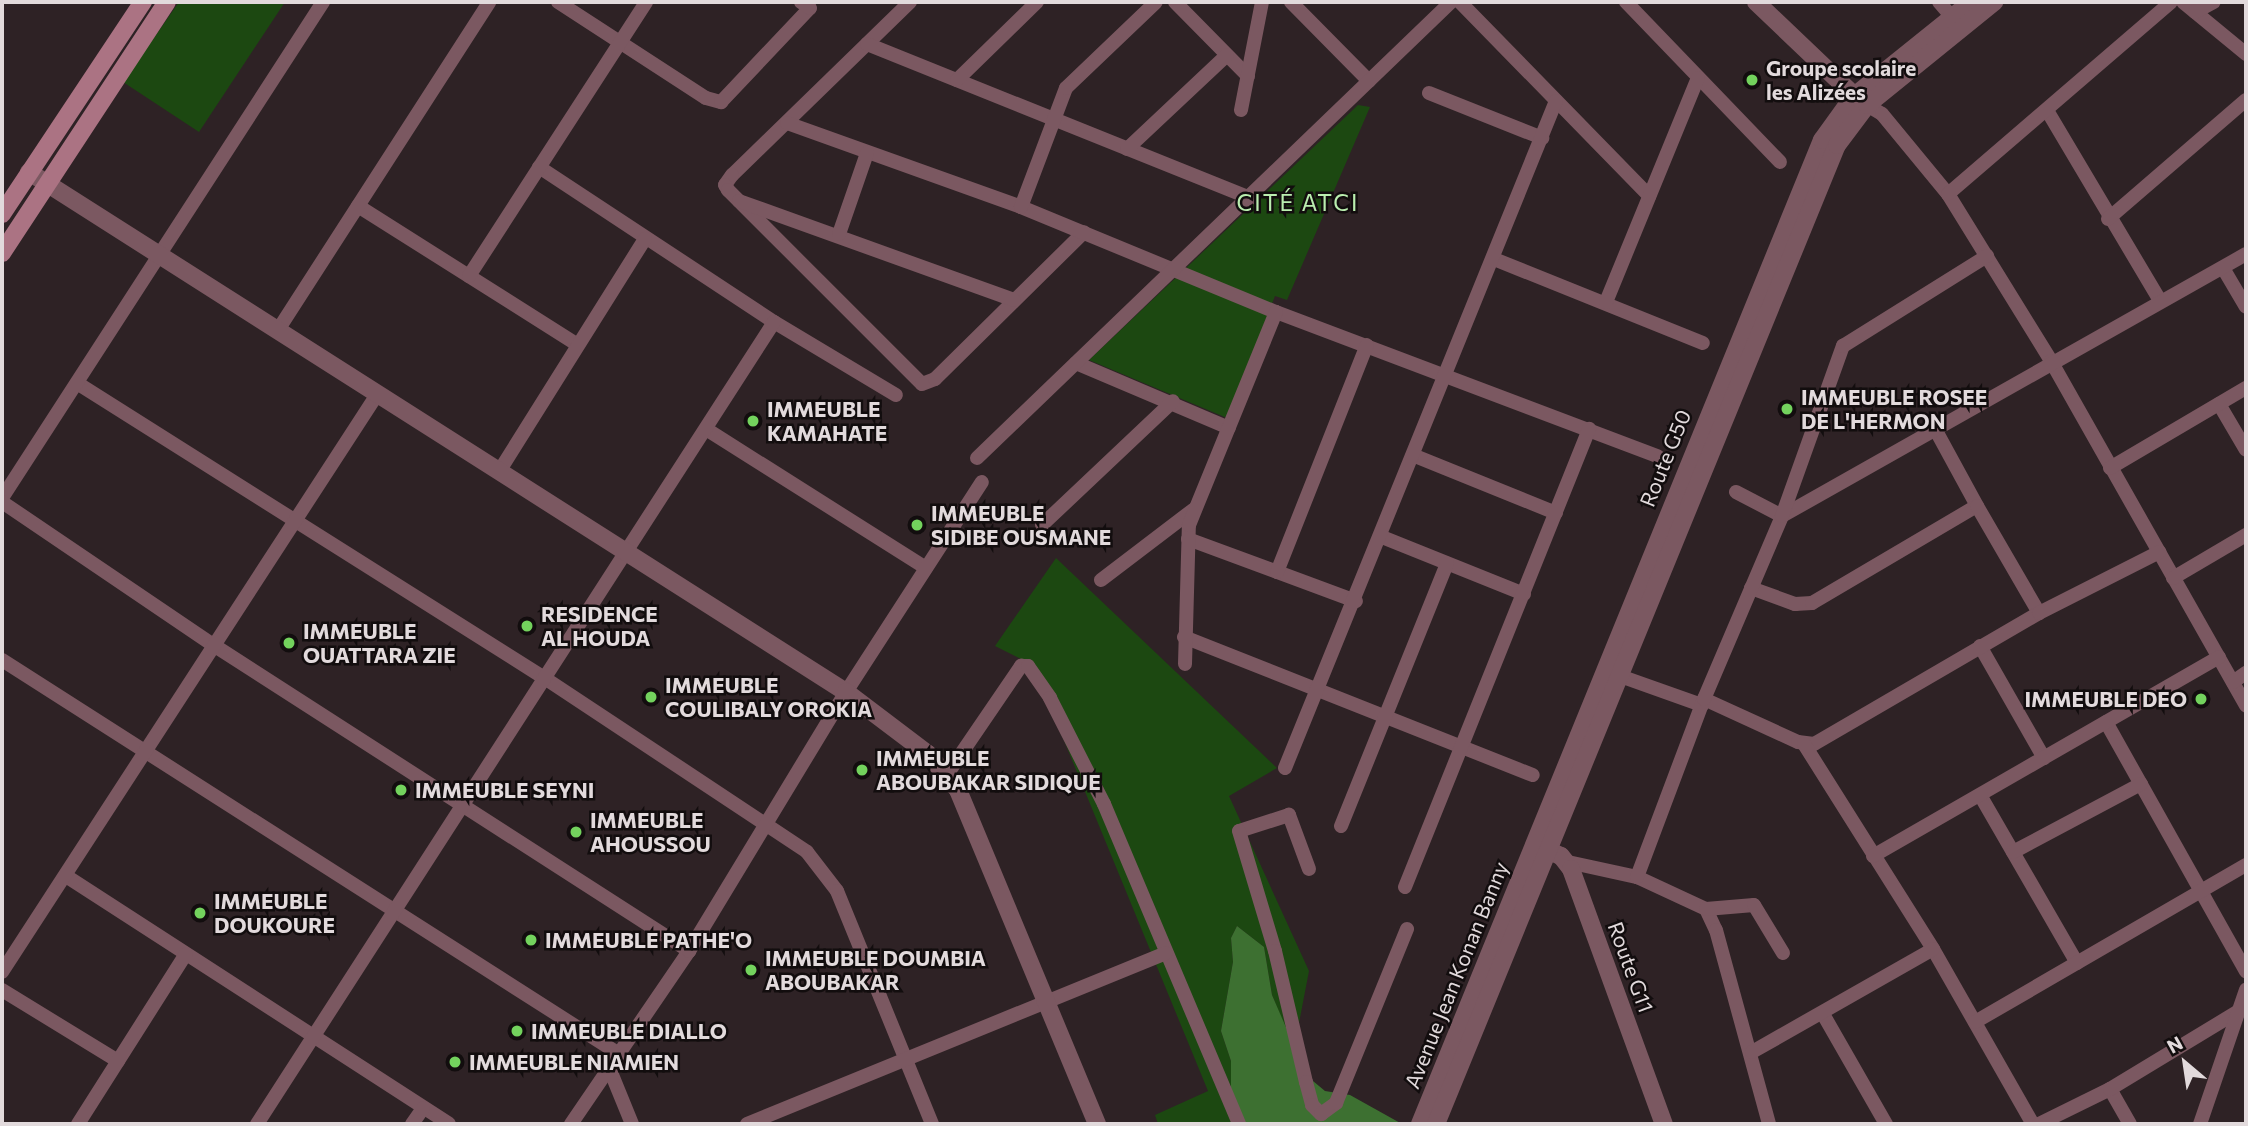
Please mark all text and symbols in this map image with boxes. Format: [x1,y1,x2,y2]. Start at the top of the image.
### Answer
place label: Groupe scolaire les Alizées [1766,55,1916,105]
marker: Groupe scolaire les Alizées [1744,72,1760,88]
district label: CITÉ ATCI [1238,188,1358,216]
place label: IMMEUBLE ROSEE DE L'HERMON [1801,384,1987,434]
place label: IMMEUBLE KAMAHATE [767,396,887,446]
marker: IMMEUBLE ROSEE DE L'HERMON [1779,401,1795,417]
street label: Route G50 [1634,406,1696,510]
marker: IMMEUBLE KAMAHATE [745,413,761,429]
place label: IMMEUBLE SIDIBE OUSMANE [931,500,1111,550]
marker: IMMEUBLE SIDIBE OUSMANE [909,517,925,533]
place label: RESIDENCE AL HOUDA [541,601,658,651]
place label: IMMEUBLE OUATTARA ZIE [303,618,456,668]
marker: RESIDENCE AL HOUDA [519,618,535,634]
marker: IMMEUBLE OUATTARA ZIE [281,635,297,651]
place label: IMMEUBLE COULIBALY OROKIA [665,672,872,722]
place label: IMMEUBLE DEO [2024,686,2187,712]
marker: IMMEUBLE COULIBALY OROKIA [643,689,659,705]
marker: IMMEUBLE DEO [2193,691,2209,707]
place label: IMMEUBLE ABOUBAKAR SIDIQUE [876,745,1101,795]
marker: IMMEUBLE ABOUBAKAR SIDIQUE [854,762,870,778]
place label: IMMEUBLE SEYNI [415,777,594,803]
marker: IMMEUBLE SEYNI [393,782,409,798]
place label: IMMEUBLE AHOUSSOU [590,807,711,857]
marker: IMMEUBLE AHOUSSOU [568,824,584,840]
street label: Avenue Jean Konan Banny [1399,858,1513,1092]
place label: IMMEUBLE DOUKOURE [214,888,335,938]
marker: IMMEUBLE DOUKOURE [192,905,208,921]
street label: Route G11 [1603,918,1659,1016]
place label: IMMEUBLE PATHE'O [545,927,752,953]
marker: IMMEUBLE PATHE'O [523,932,539,948]
place label: IMMEUBLE DOUMBIA ABOUBAKAR [765,945,986,995]
marker: IMMEUBLE DOUMBIA ABOUBAKAR [743,962,759,978]
place label: IMMEUBLE DIALLO [531,1018,727,1044]
marker: IMMEUBLE DIALLO [509,1023,525,1039]
north arrow [2150,1028,2220,1098]
text: N [2163,1031,2186,1058]
place label: IMMEUBLE NIAMIEN [469,1049,679,1075]
marker: IMMEUBLE NIAMIEN [447,1054,463,1070]

